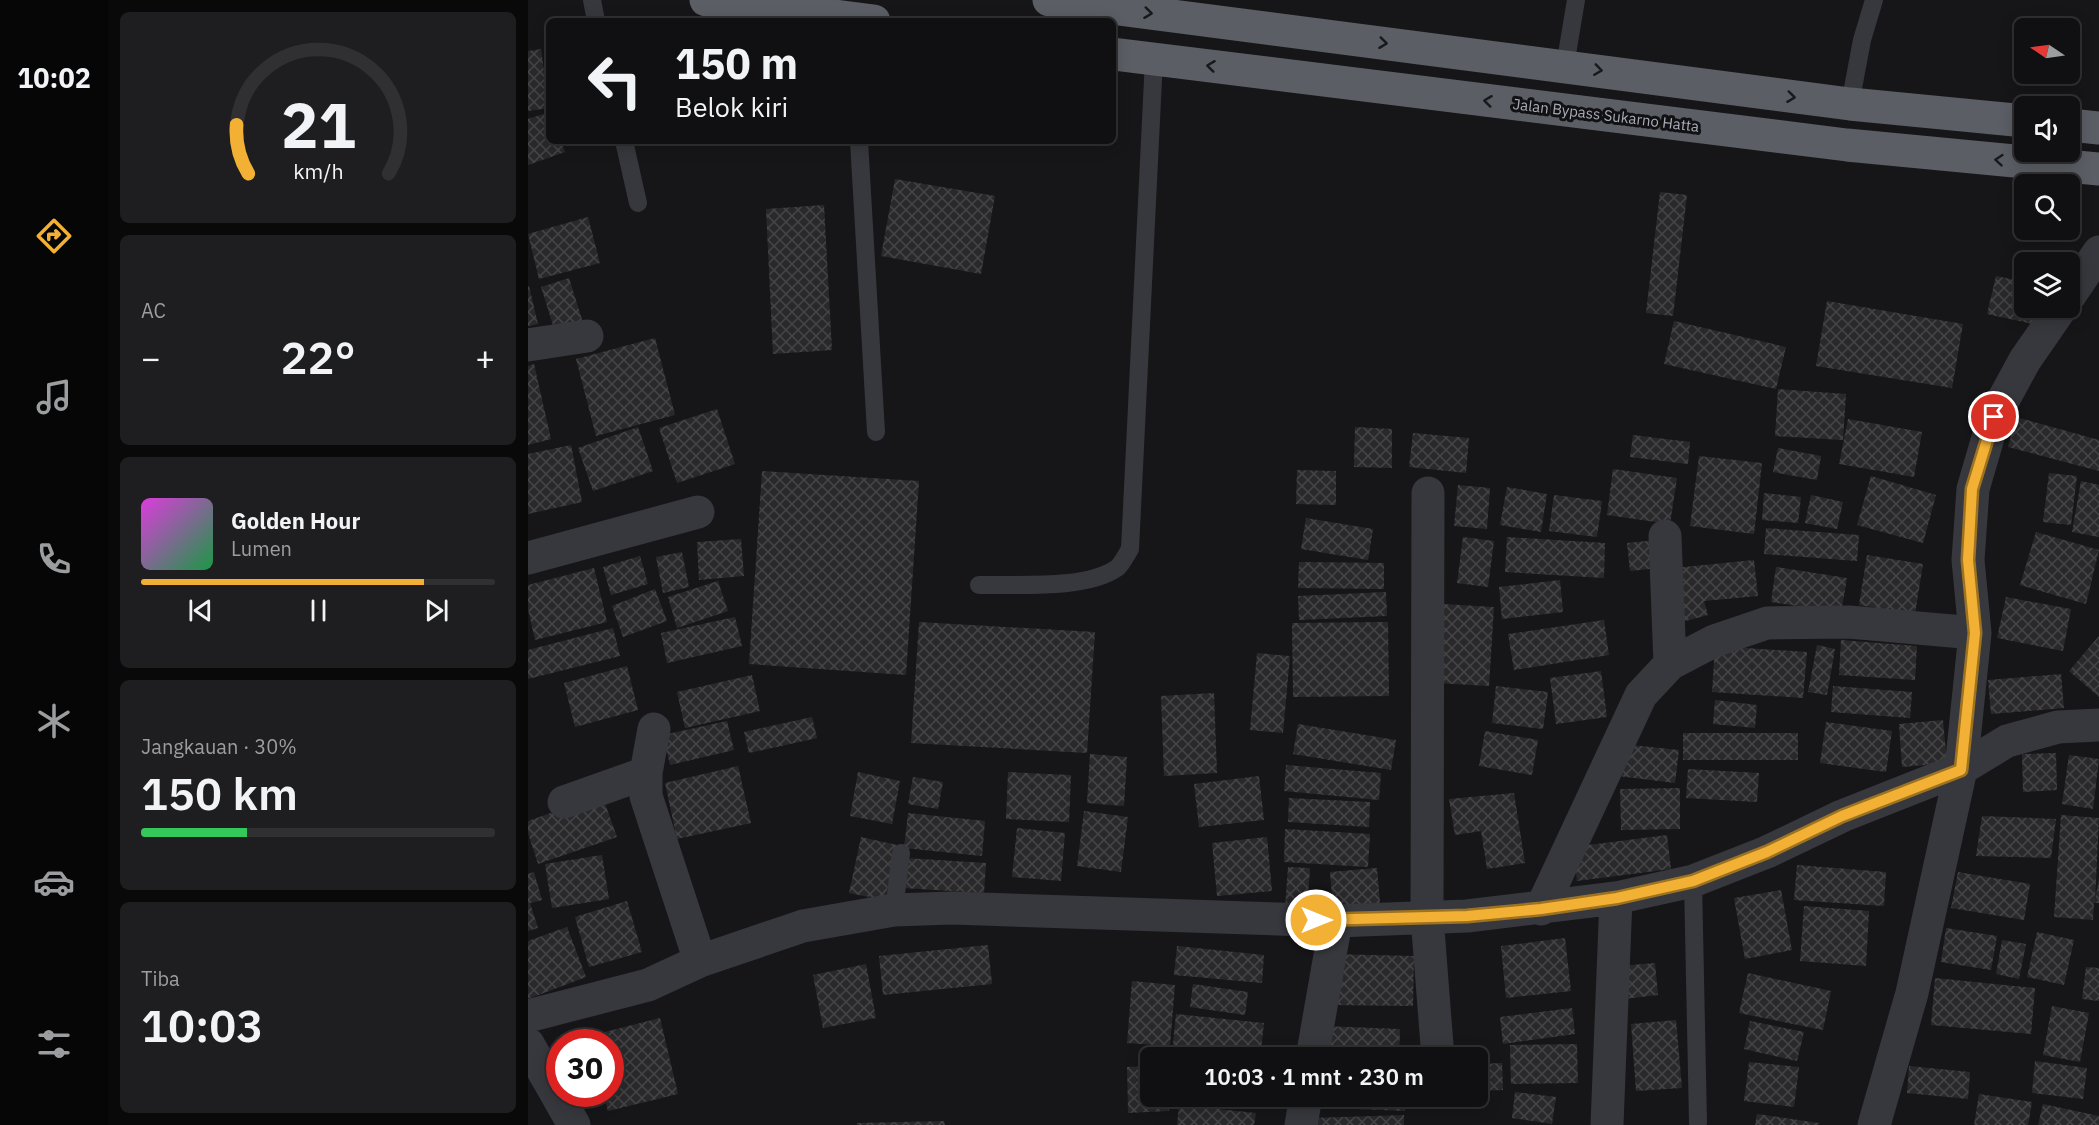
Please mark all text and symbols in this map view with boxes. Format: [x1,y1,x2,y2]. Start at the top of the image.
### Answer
one-way arrow [1144,6,1153,18]
north arrow [2014,18,2080,84]
map controls [2014,18,2080,318]
text: 150 m [675,36,798,91]
one-way arrow [1379,36,1388,48]
icon: left [576,42,654,120]
text: 10:02 [17,60,91,95]
one-way arrow [1207,60,1216,73]
one-way arrow [1593,64,1602,76]
text: 21 [281,84,355,165]
text: Belok kiri [675,89,788,124]
one-way arrow [1786,90,1795,103]
street label: Jalan Bypass Sukarno Hatta [1512,94,1700,136]
one-way arrow [1484,95,1493,107]
button: sound [2014,96,2080,162]
one-way arrow [1994,154,2003,167]
text: km/h [293,158,343,186]
button: search [2014,174,2080,240]
icon: directions [33,215,75,257]
button: layers [2014,252,2080,318]
text: AC [141,297,166,324]
text: 22° [280,328,356,386]
text: − [141,336,161,379]
text: + [475,336,495,379]
icon: music [33,376,75,418]
pin [1968,391,2019,442]
icon: arrive [1977,400,2010,433]
text: Golden Hour [231,506,360,535]
text: Lumen [231,535,292,562]
icon: phone [33,538,75,580]
icon: previous [184,594,217,627]
icon: pause [302,594,335,627]
icon: next [420,594,453,627]
icon: climate [33,700,75,742]
text: Jangkauan · 30% [141,733,297,760]
text: 150 km [141,764,298,822]
icon: car [33,861,75,903]
position arrow [1284,888,1348,952]
text: Tiba [141,965,180,992]
text: 10:03 [141,996,263,1054]
icon: filters [33,1023,75,1065]
speed limit sign: 30 [546,1029,624,1107]
text: 10:03 · 1 mnt · 230 m [1204,1062,1424,1091]

